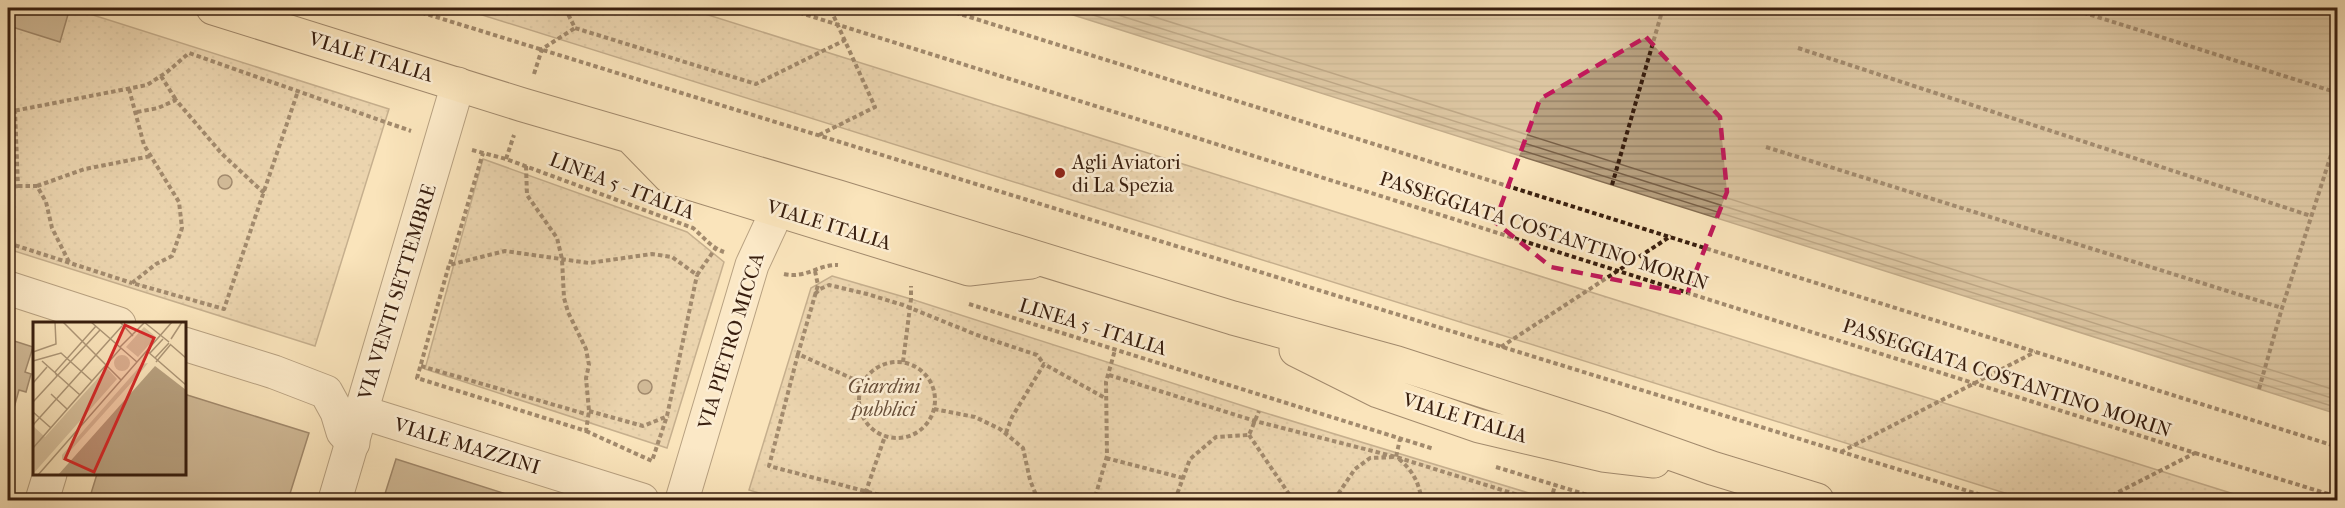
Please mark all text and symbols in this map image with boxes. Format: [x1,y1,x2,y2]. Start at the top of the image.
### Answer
street label: VIALE ITALIA [305,27,437,87]
street label: LINEA 5 - ITALIA [546,148,699,225]
place label: Agli Aviatori di La Spezia [1071,151,1181,197]
marker: Agli Aviatori di La Spezia [1053,166,1067,180]
street label: PASSEGGIATA COSTANTINO MORIN [1377,167,1711,295]
street label: VIA VENTI SETTEMBRE [353,181,441,404]
street label: VIALE ITALIA [763,195,895,255]
street label: VIA PIETRO MICCA [693,249,769,433]
street label: LINEA 5 - ITALIA [1016,294,1171,361]
street label: PASSEGGIATA COSTANTINO MORIN [1840,314,2174,442]
inset map [33,322,186,475]
park label: Giardini pubblici [848,375,922,421]
street label: VIALE ITALIA [1399,388,1531,448]
street label: VIALE MAZZINI [390,413,543,479]

